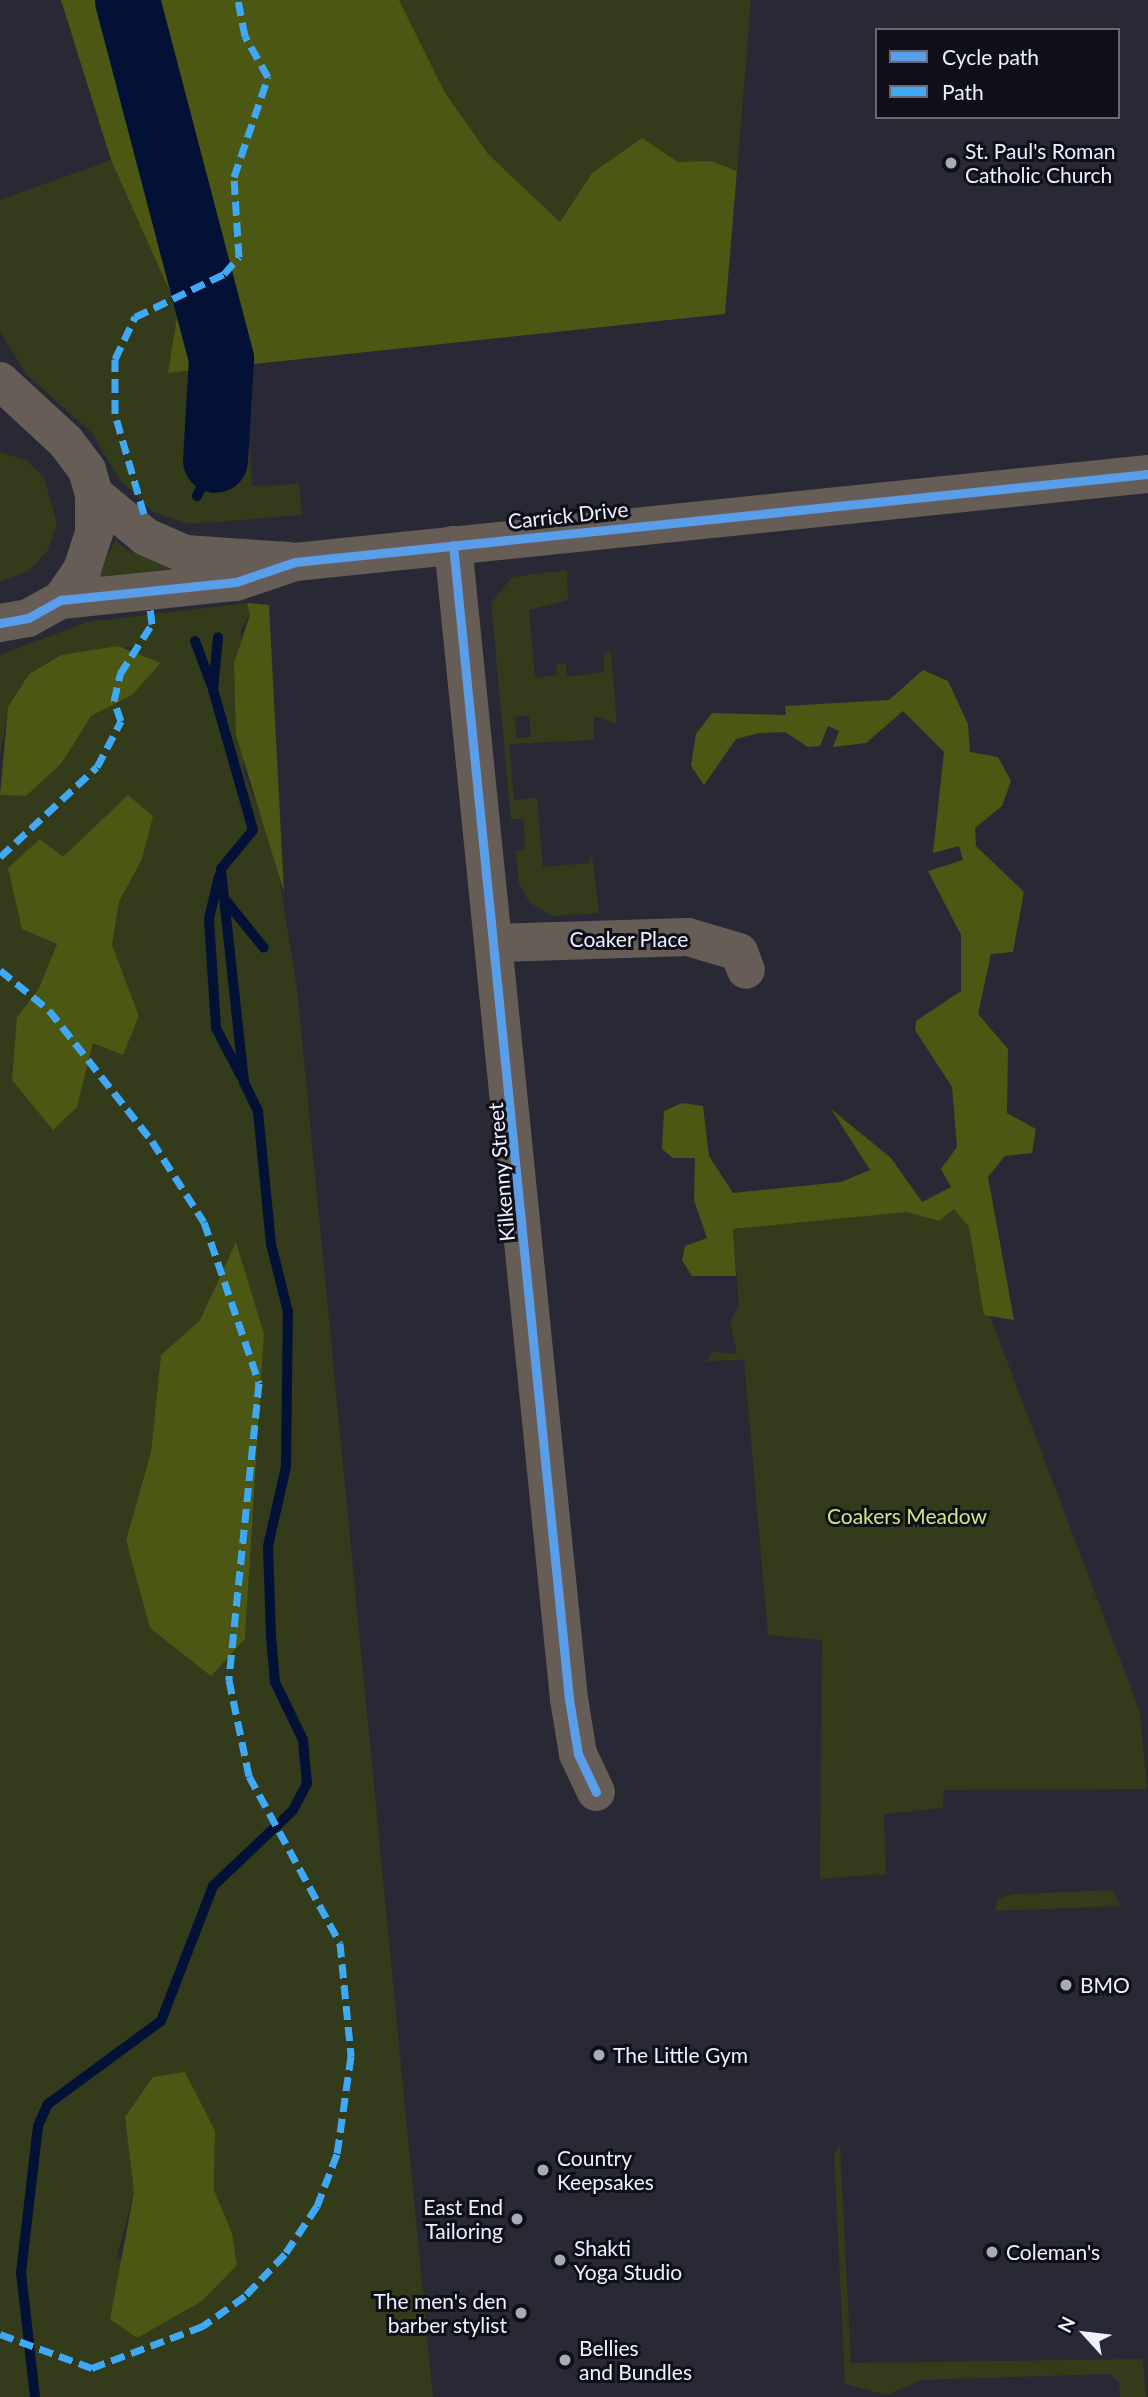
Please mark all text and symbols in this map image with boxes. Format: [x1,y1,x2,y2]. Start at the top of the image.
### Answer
legend [875,28,1120,119]
text: Cycle path [942,44,1039,69]
text: Path [942,79,984,104]
place label: St. Paul's Roman Catholic Church [965,138,1116,188]
marker: St. Paul's Roman Catholic Church [943,155,959,171]
street label: Carrick Drive [507,496,629,534]
street label: Coaker Place [569,926,689,952]
street label: Kilkenny Street [482,1101,520,1243]
park label: Coakers Meadow [827,1503,987,1529]
place label: BMO [1080,1972,1130,1998]
marker: BMO [1058,1977,1074,1993]
place label: The Little Gym [613,2042,748,2068]
marker: The Little Gym [591,2047,607,2063]
place label: Country Keepsakes [557,2145,654,2195]
marker: Country Keepsakes [535,2162,551,2178]
place label: East End Tailoring [423,2194,503,2244]
marker: East End Tailoring [509,2211,525,2227]
place label: Shakti Yoga Studio [574,2235,682,2285]
place label: Coleman's [1006,2239,1100,2265]
marker: Coleman's [984,2244,1000,2260]
marker: Shakti Yoga Studio [552,2252,568,2268]
place label: The men's den barber stylist [374,2288,507,2338]
north arrow [1050,2299,1120,2369]
marker: The men's den barber stylist [513,2305,529,2321]
text: N [1052,2313,1079,2336]
place label: Bellies and Bundles [579,2335,692,2385]
marker: Bellies and Bundles [557,2352,573,2368]

